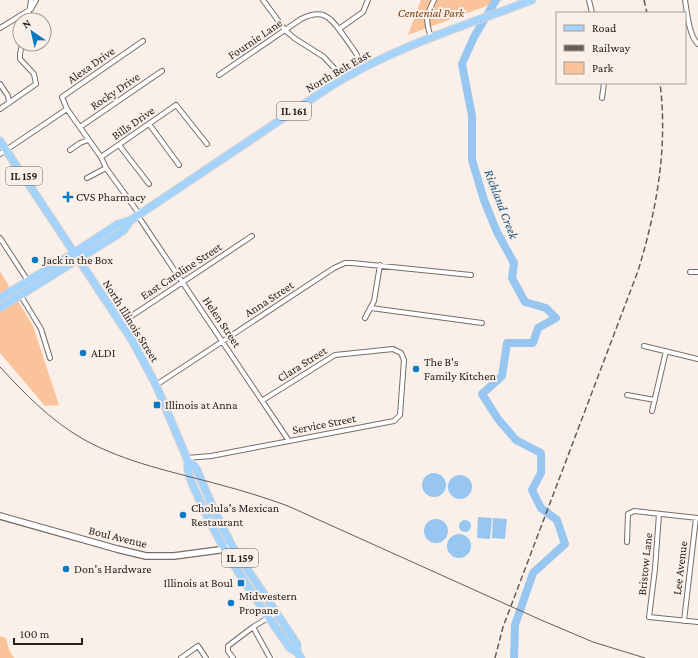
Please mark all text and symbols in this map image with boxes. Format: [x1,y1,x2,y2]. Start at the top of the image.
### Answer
park label: Centenial Park [398,6,465,20]
north arrow [12,12,52,52]
legend [556,12,686,84]
text: N [20,16,33,31]
street label: Fournie Lane [225,16,285,62]
text: Road [592,21,617,35]
text: Railway [592,41,631,55]
street label: Alexa Drive [65,44,117,86]
street label: North Belt East [303,46,374,95]
text: Park [592,61,614,75]
street label: Rocky Drive [88,69,142,113]
road number: IL 161 [277,102,311,120]
street label: Bills Drive [109,103,157,143]
road number: IL 159 [6,167,42,185]
water label: Richland Creek [481,167,522,242]
place label: CVS Pharmacy [76,190,146,204]
marker: CVS Pharmacy [63,192,73,202]
street label: East Caroline Street [138,239,225,302]
place label: Jack in the Box [42,253,113,267]
marker: Jack in the Box [30,255,40,265]
street label: North Illinois Street [100,277,162,366]
street label: Anna Street [242,277,297,320]
street label: Helen Street [200,294,245,351]
street label: Clara Street [275,343,330,385]
place label: ALDI [91,346,116,360]
marker: ALDI [78,348,88,358]
place label: The B's Family Kitchen [424,355,496,383]
marker: The B's Family Kitchen [411,364,421,374]
place label: Illinois at Anna [165,398,238,412]
marker: Illinois at Anna [152,400,162,410]
street label: Service Street [291,411,358,437]
place label: Cholula's Mexican Restaurant [191,501,280,529]
marker: Cholula's Mexican Restaurant [178,510,188,520]
street label: Boul Avenue [87,523,149,551]
street label: Bristow Lane [635,532,655,596]
street label: Lee Avenue [670,540,690,596]
road number: IL 159 [222,549,258,567]
place label: Don's Hardware [74,562,151,576]
marker: Don's Hardware [61,564,71,574]
place label: Illinois at Boul [164,576,233,590]
marker: Illinois at Boul [236,578,246,588]
place label: Midwestern Propane [239,589,298,617]
marker: Midwestern Propane [226,598,236,608]
scale bar [14,620,82,646]
text: 100 m [20,627,50,641]

